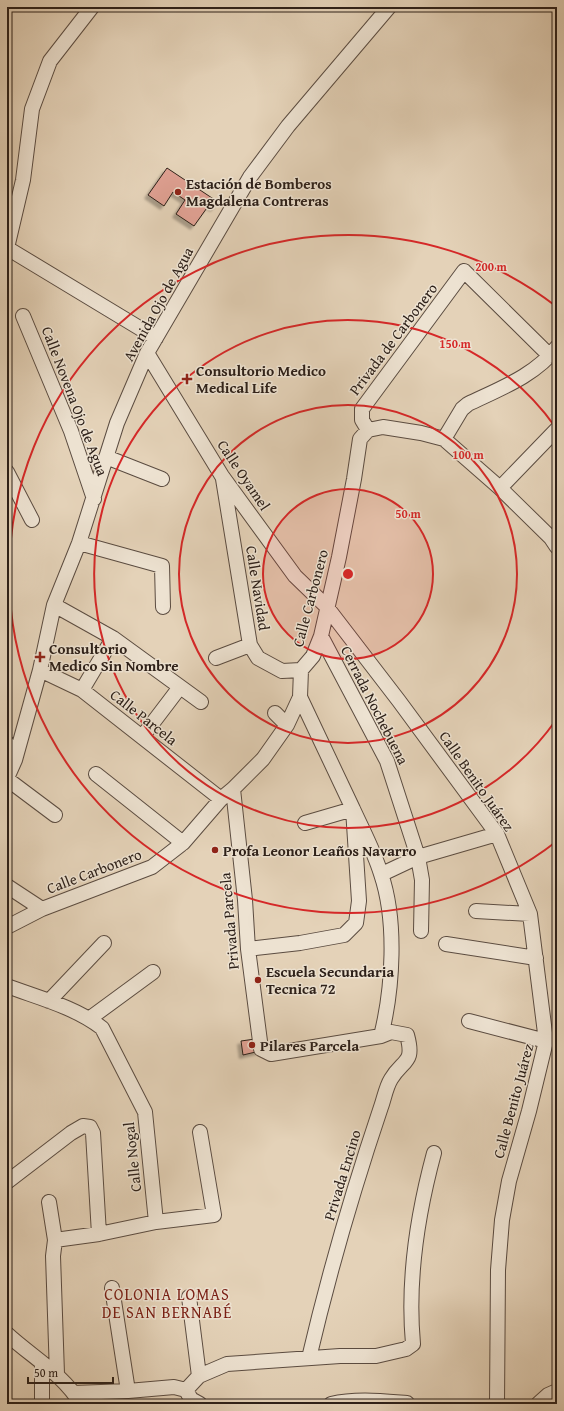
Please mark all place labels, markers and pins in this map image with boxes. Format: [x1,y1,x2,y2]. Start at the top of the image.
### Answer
place label: Estación de Bomberos Magdalena Contreras [186,173,332,211]
marker: Estación de Bomberos Magdalena Contreras [173,187,183,197]
place label: Consultorio Medico Medical Life [196,360,326,398]
marker: Consultorio Medico Medical Life [181,373,193,385]
centre of rings [341,567,355,581]
place label: Consultorio Medico Sin Nombre [49,638,179,676]
marker: Consultorio Medico Sin Nombre [34,651,46,663]
place label: Profa Leonor Leaños Navarro [223,840,416,861]
marker: Profa Leonor Leaños Navarro [210,845,220,855]
place label: Escuela Secundaria Tecnica 72 [266,961,394,999]
marker: Escuela Secundaria Tecnica 72 [253,975,263,985]
place label: Pilares Parcela [260,1035,360,1056]
marker: Pilares Parcela [247,1040,257,1050]

